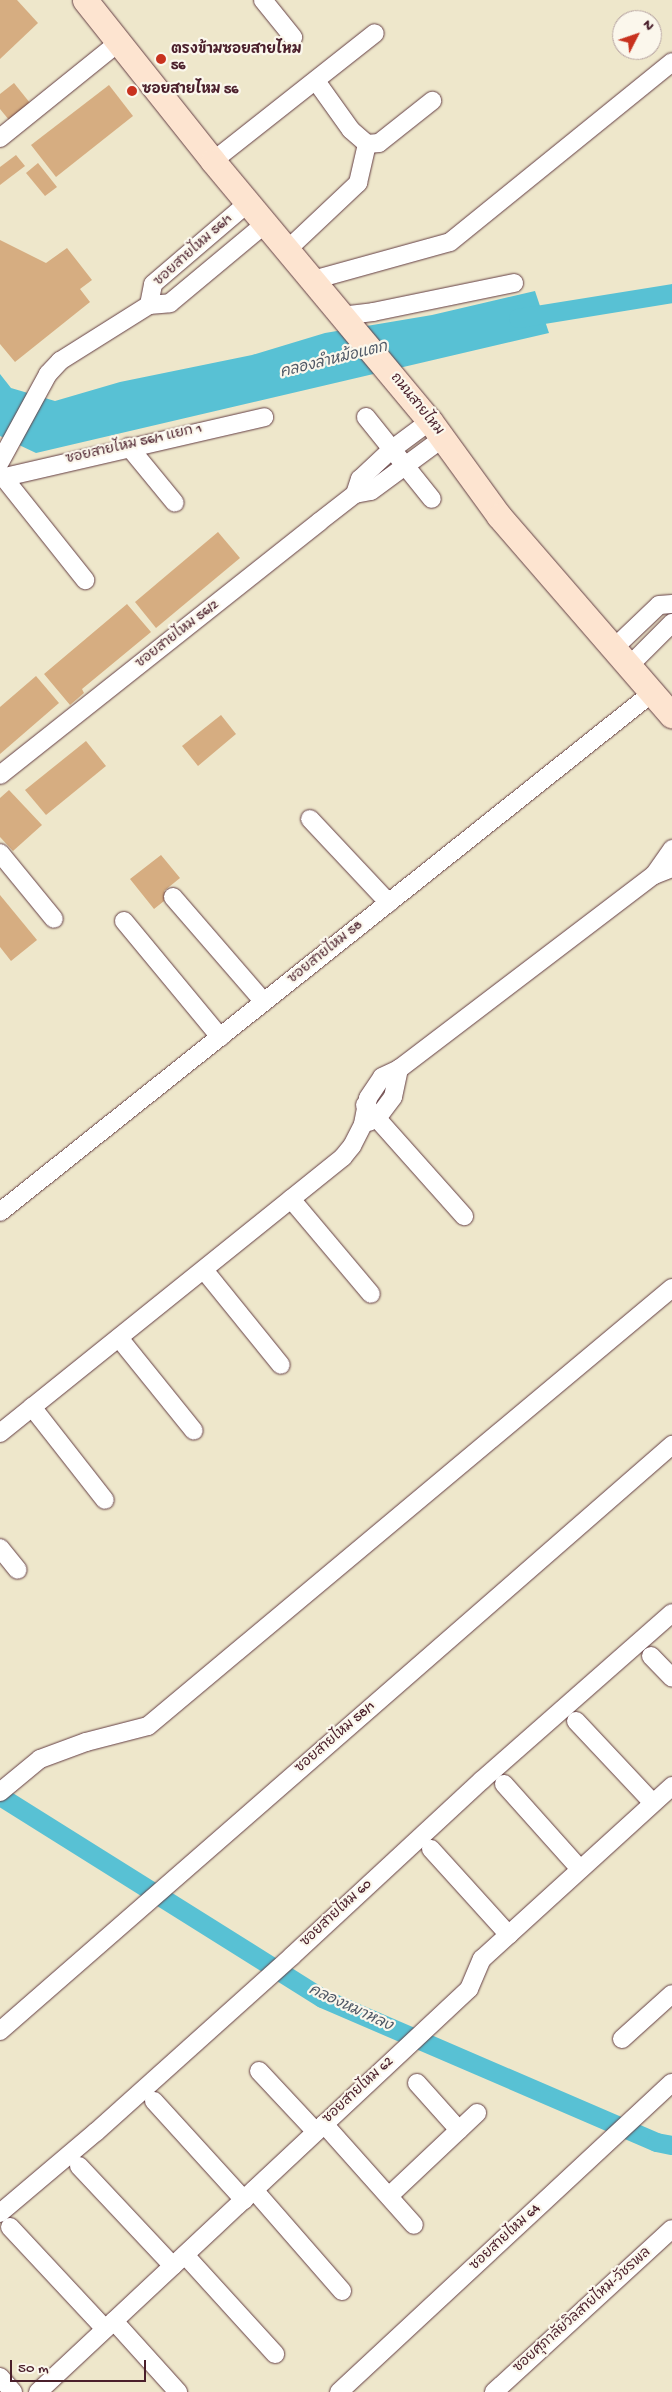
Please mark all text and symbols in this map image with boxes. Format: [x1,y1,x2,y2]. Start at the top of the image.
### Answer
north arrow [612,10,662,60]
text: N [639,16,657,35]
place label: ตรงข้ามซอยสายไหม 56 [171,43,302,75]
marker: ตรงข้ามซอยสายไหม 56 [155,53,167,65]
place label: ซอยสายไหม 56 [142,83,238,99]
marker: ซอยสายไหม 56 [126,85,138,97]
street label: ซอยสายไหม 56/1 [151,211,237,291]
water label: คลองลำหม้อแตก [279,339,389,383]
street label: ถนนสายไหม [386,370,446,440]
street label: ซอยสายไหม 56/1 แยก 1 [64,421,204,469]
street label: ซอยสายไหม 56/2 [133,597,223,673]
street label: ซอยสายไหม 58 [285,918,367,988]
street label: ซอยสายไหม 58/1 [293,1699,379,1777]
street label: ซอยสายไหม 60 [298,1877,376,1951]
water label: คลองหมาหลง [305,1982,395,2036]
street label: ซอยสายไหม 62 [320,2054,398,2128]
street label: ซอยสายไหม 64 [467,2201,545,2275]
street label: ซอยศุภาลัยวิลสายไหม-วัชรพล [511,2245,655,2377]
scale bar [12,2350,149,2382]
text: 50 m [18,2360,49,2378]

